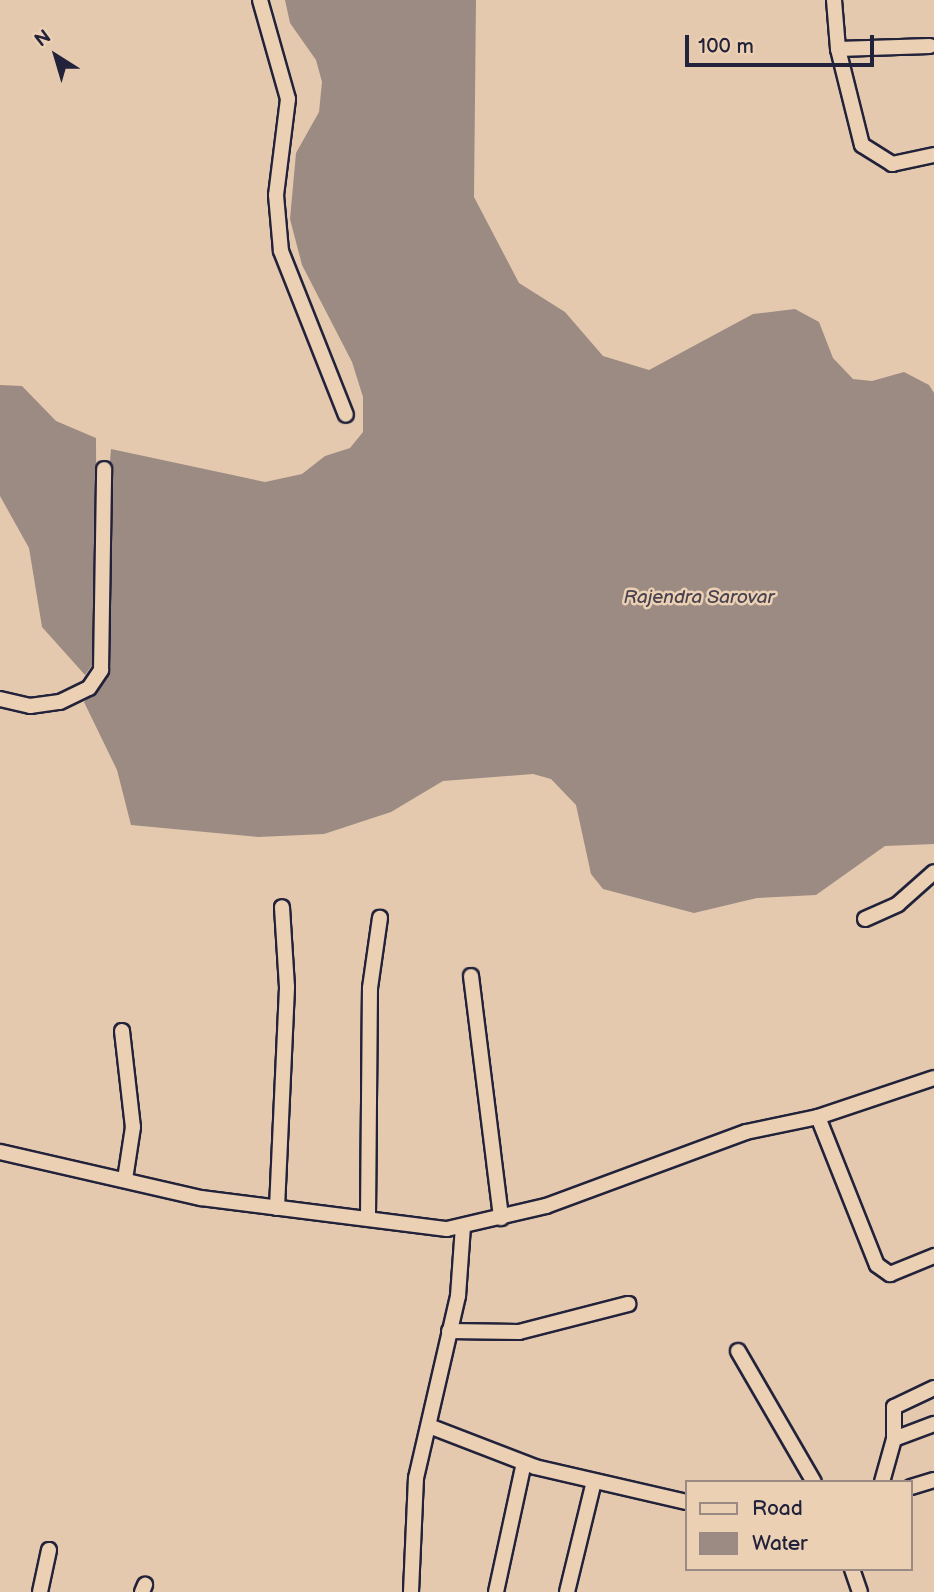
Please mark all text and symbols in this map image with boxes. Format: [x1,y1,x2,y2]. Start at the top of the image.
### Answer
north arrow [21,21,91,91]
scale bar [689,21,878,65]
text: N [30,25,56,52]
text: 100 m [698,34,754,59]
water label: Rajendra Sarovar [623,587,775,609]
legend [685,1480,913,1571]
text: Road [752,1496,803,1521]
text: Water [752,1531,808,1556]

